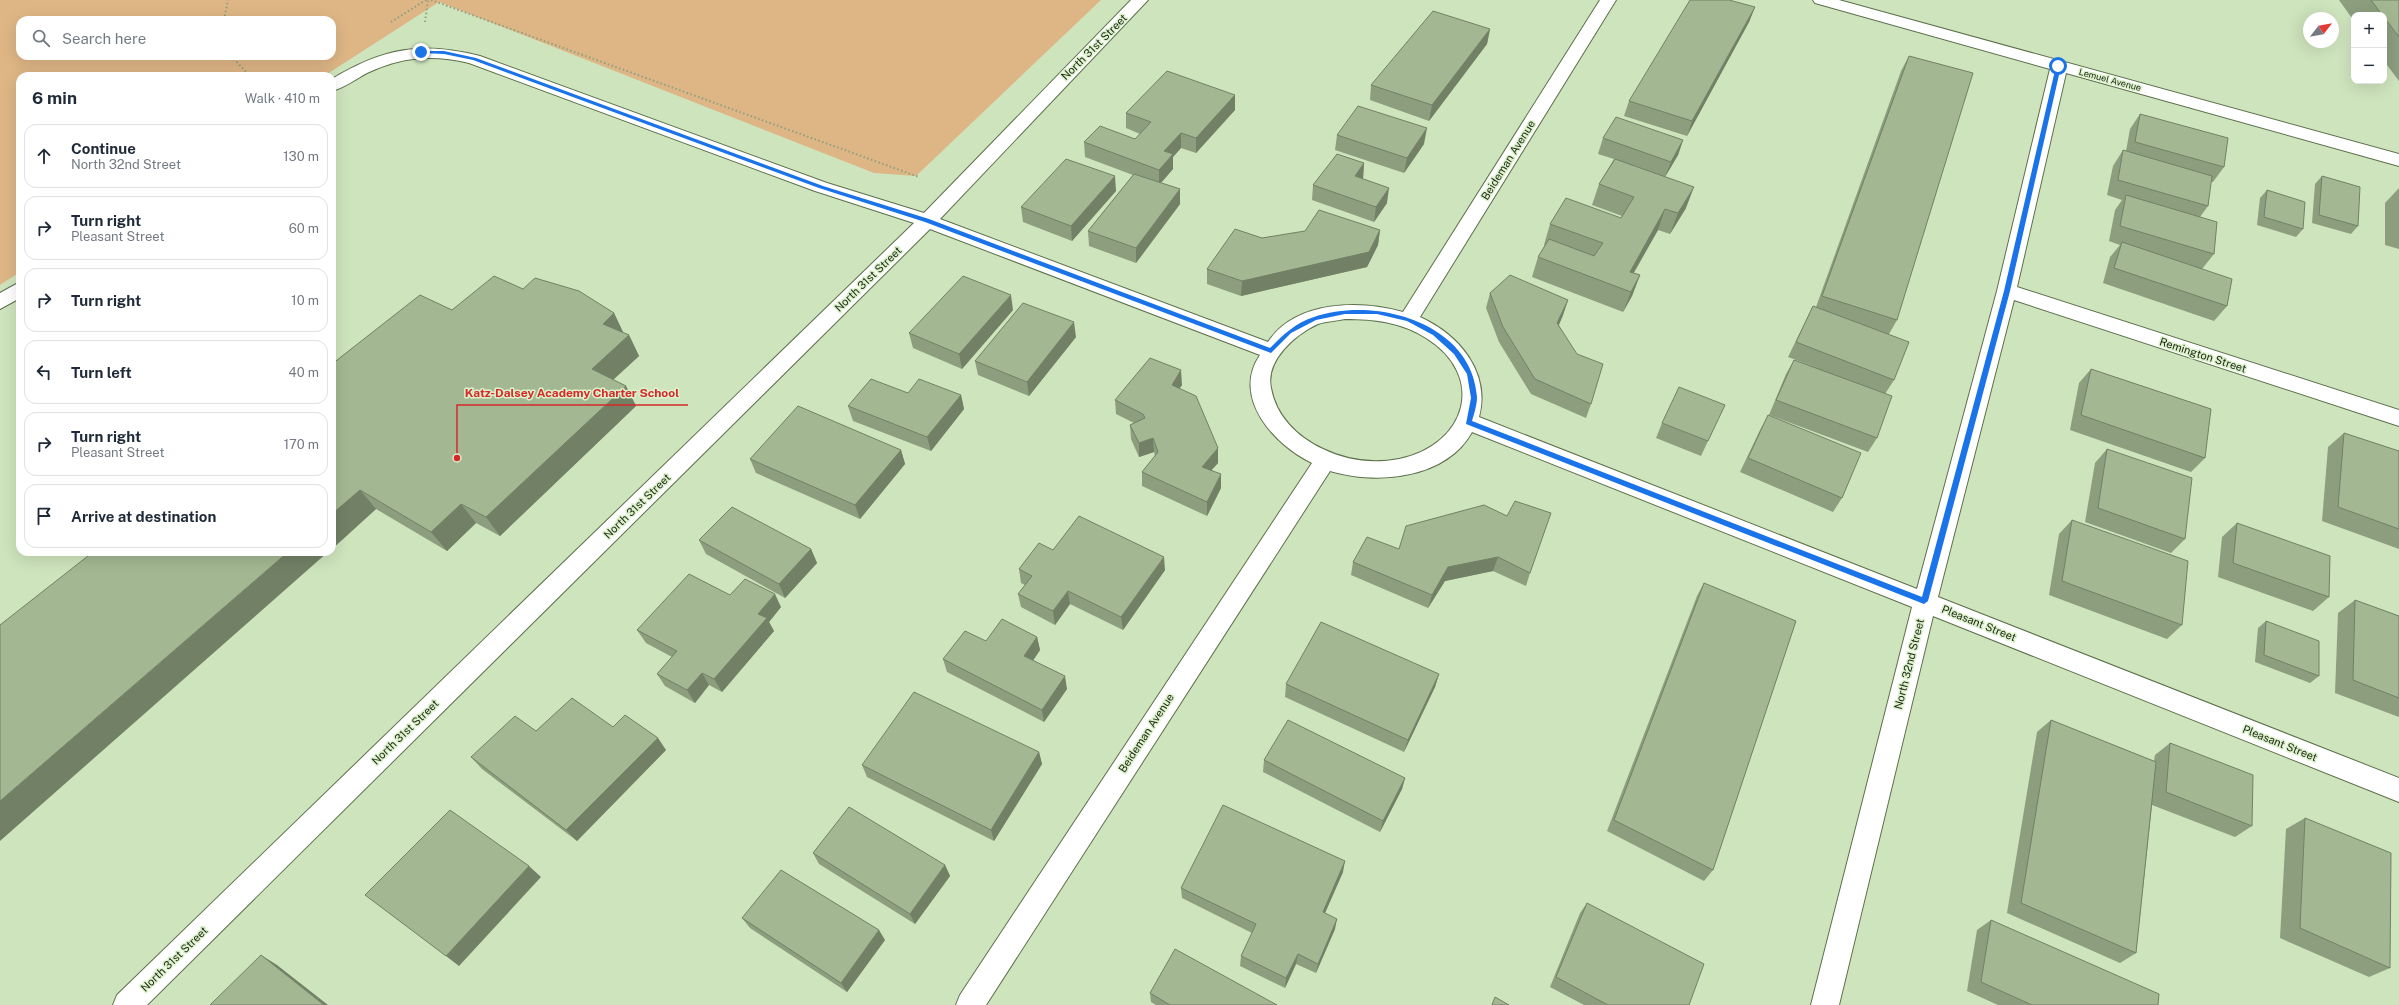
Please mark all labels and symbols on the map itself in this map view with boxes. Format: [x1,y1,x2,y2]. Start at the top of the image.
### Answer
street label: North 31st Street [1059,12,1129,82]
north arrow [2303,12,2339,48]
route end [412,43,430,61]
route start [2049,57,2067,75]
street label: Lemuel Avenue [2078,66,2142,93]
street label: Beideman Avenue [1479,118,1537,202]
street label: North 31st Street [832,244,904,314]
street label: Remington Street [2158,335,2248,375]
callout: Katz-Dalsey Academy Charter School [457,381,688,405]
text: Katz-Dalsey Academy Charter School [465,386,679,400]
street label: North 31st Street [601,471,673,541]
street label: Pleasant Street [1940,603,2018,643]
street label: North 32nd Street [1892,617,1926,711]
street label: Beideman Avenue [1116,691,1176,775]
street label: North 31st Street [369,697,441,767]
street label: Pleasant Street [2241,723,2319,763]
street label: North 31st Street [138,924,210,994]

